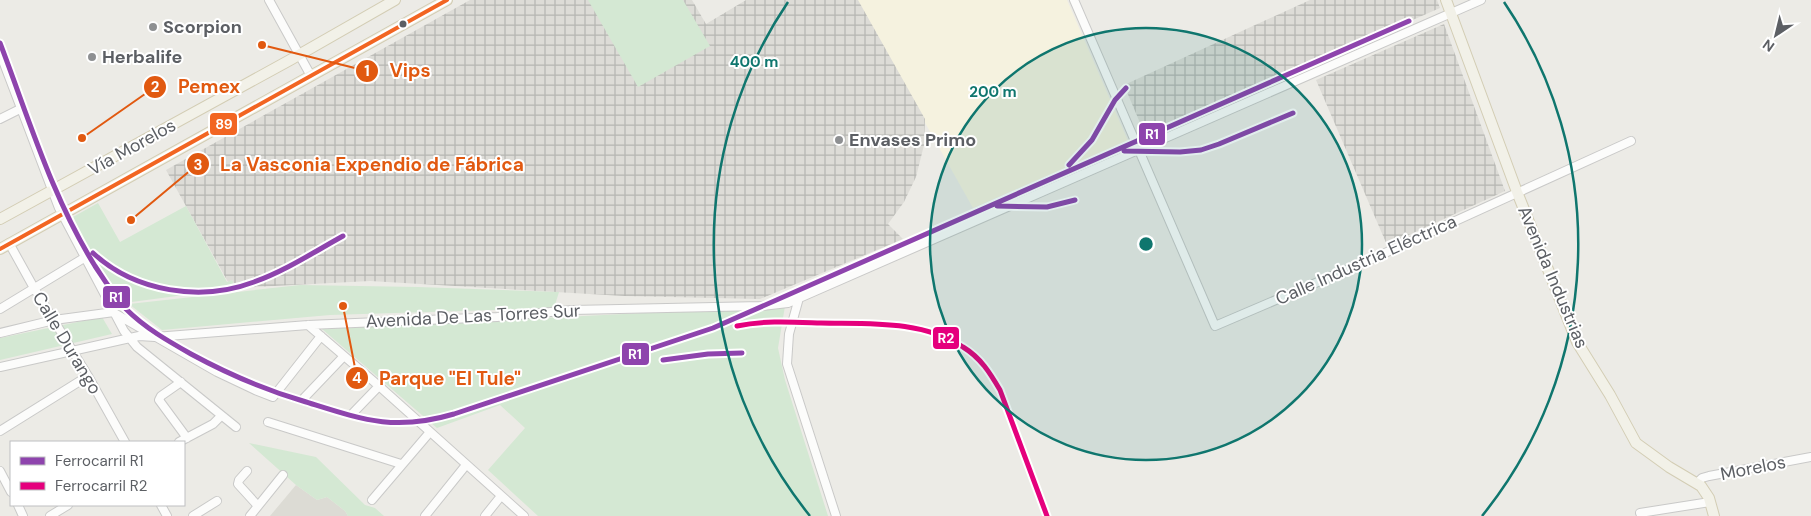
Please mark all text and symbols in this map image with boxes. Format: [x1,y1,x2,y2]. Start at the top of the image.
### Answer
north arrow [1751,10,1801,60]
place label: Scorpion [163,15,242,39]
unlabelled marker [398,19,408,29]
marker: Scorpion [147,21,159,33]
text: N [1759,35,1778,56]
place label: Herbalife [102,45,182,69]
marker: Herbalife [86,51,98,63]
text: 400 m [730,52,778,72]
callout: Vips [355,54,441,88]
text: Vips [389,58,431,83]
text: 1 [364,61,370,81]
callout: Pemex [143,70,250,104]
text: Pemex [178,74,240,99]
text: 2 [151,77,160,97]
text: 200 m [969,82,1017,102]
line badge: 89 [209,112,238,136]
street label: Vía Morelos [84,113,180,181]
text: 89 [215,115,233,133]
line badge: R1 [1138,122,1166,146]
text: R1 [1145,125,1159,143]
place label: Envases Primo [849,128,976,152]
marker: Envases Primo [833,134,845,146]
callout: La Vasconia Expendio de Fábrica [186,147,534,181]
text: La Vasconia Expendio de Fábrica [220,152,524,177]
text: 3 [193,155,203,175]
street label: Avenida Industrias [1512,202,1594,352]
street label: Calle Industria Eléctrica [1272,209,1460,311]
centre of rings [1137,235,1155,253]
line badge: R1 [102,285,131,309]
street label: Calle Durango [27,287,107,399]
text: R1 [109,288,123,306]
street label: Avenida De Las Torres Sur [365,298,581,334]
line badge: R2 [932,326,960,350]
text: R2 [938,329,954,347]
line badge: R1 [621,342,650,366]
text: R1 [628,345,642,363]
callout: Parque "El Tule" [344,361,531,395]
text: Parque "El Tule" [379,366,521,391]
text: 4 [352,368,362,388]
legend [10,441,185,506]
street label: Morelos [1718,450,1788,486]
text: Ferrocarril R1 [55,451,143,471]
text: Ferrocarril R2 [55,476,147,496]

